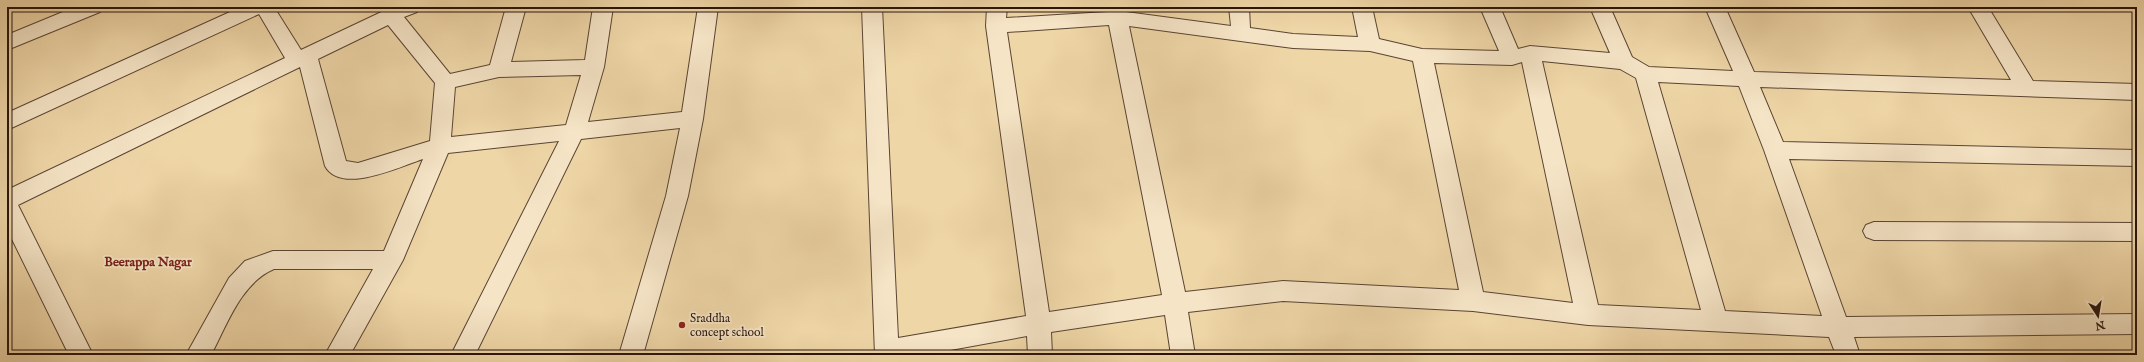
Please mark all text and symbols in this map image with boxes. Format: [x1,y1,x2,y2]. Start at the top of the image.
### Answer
district label: Beerappa Nagar [104,254,192,271]
north arrow [2078,296,2118,336]
place label: Sraddha concept school [690,311,764,341]
text: N [2093,317,2107,333]
marker: Sraddha concept school [677,320,687,330]

